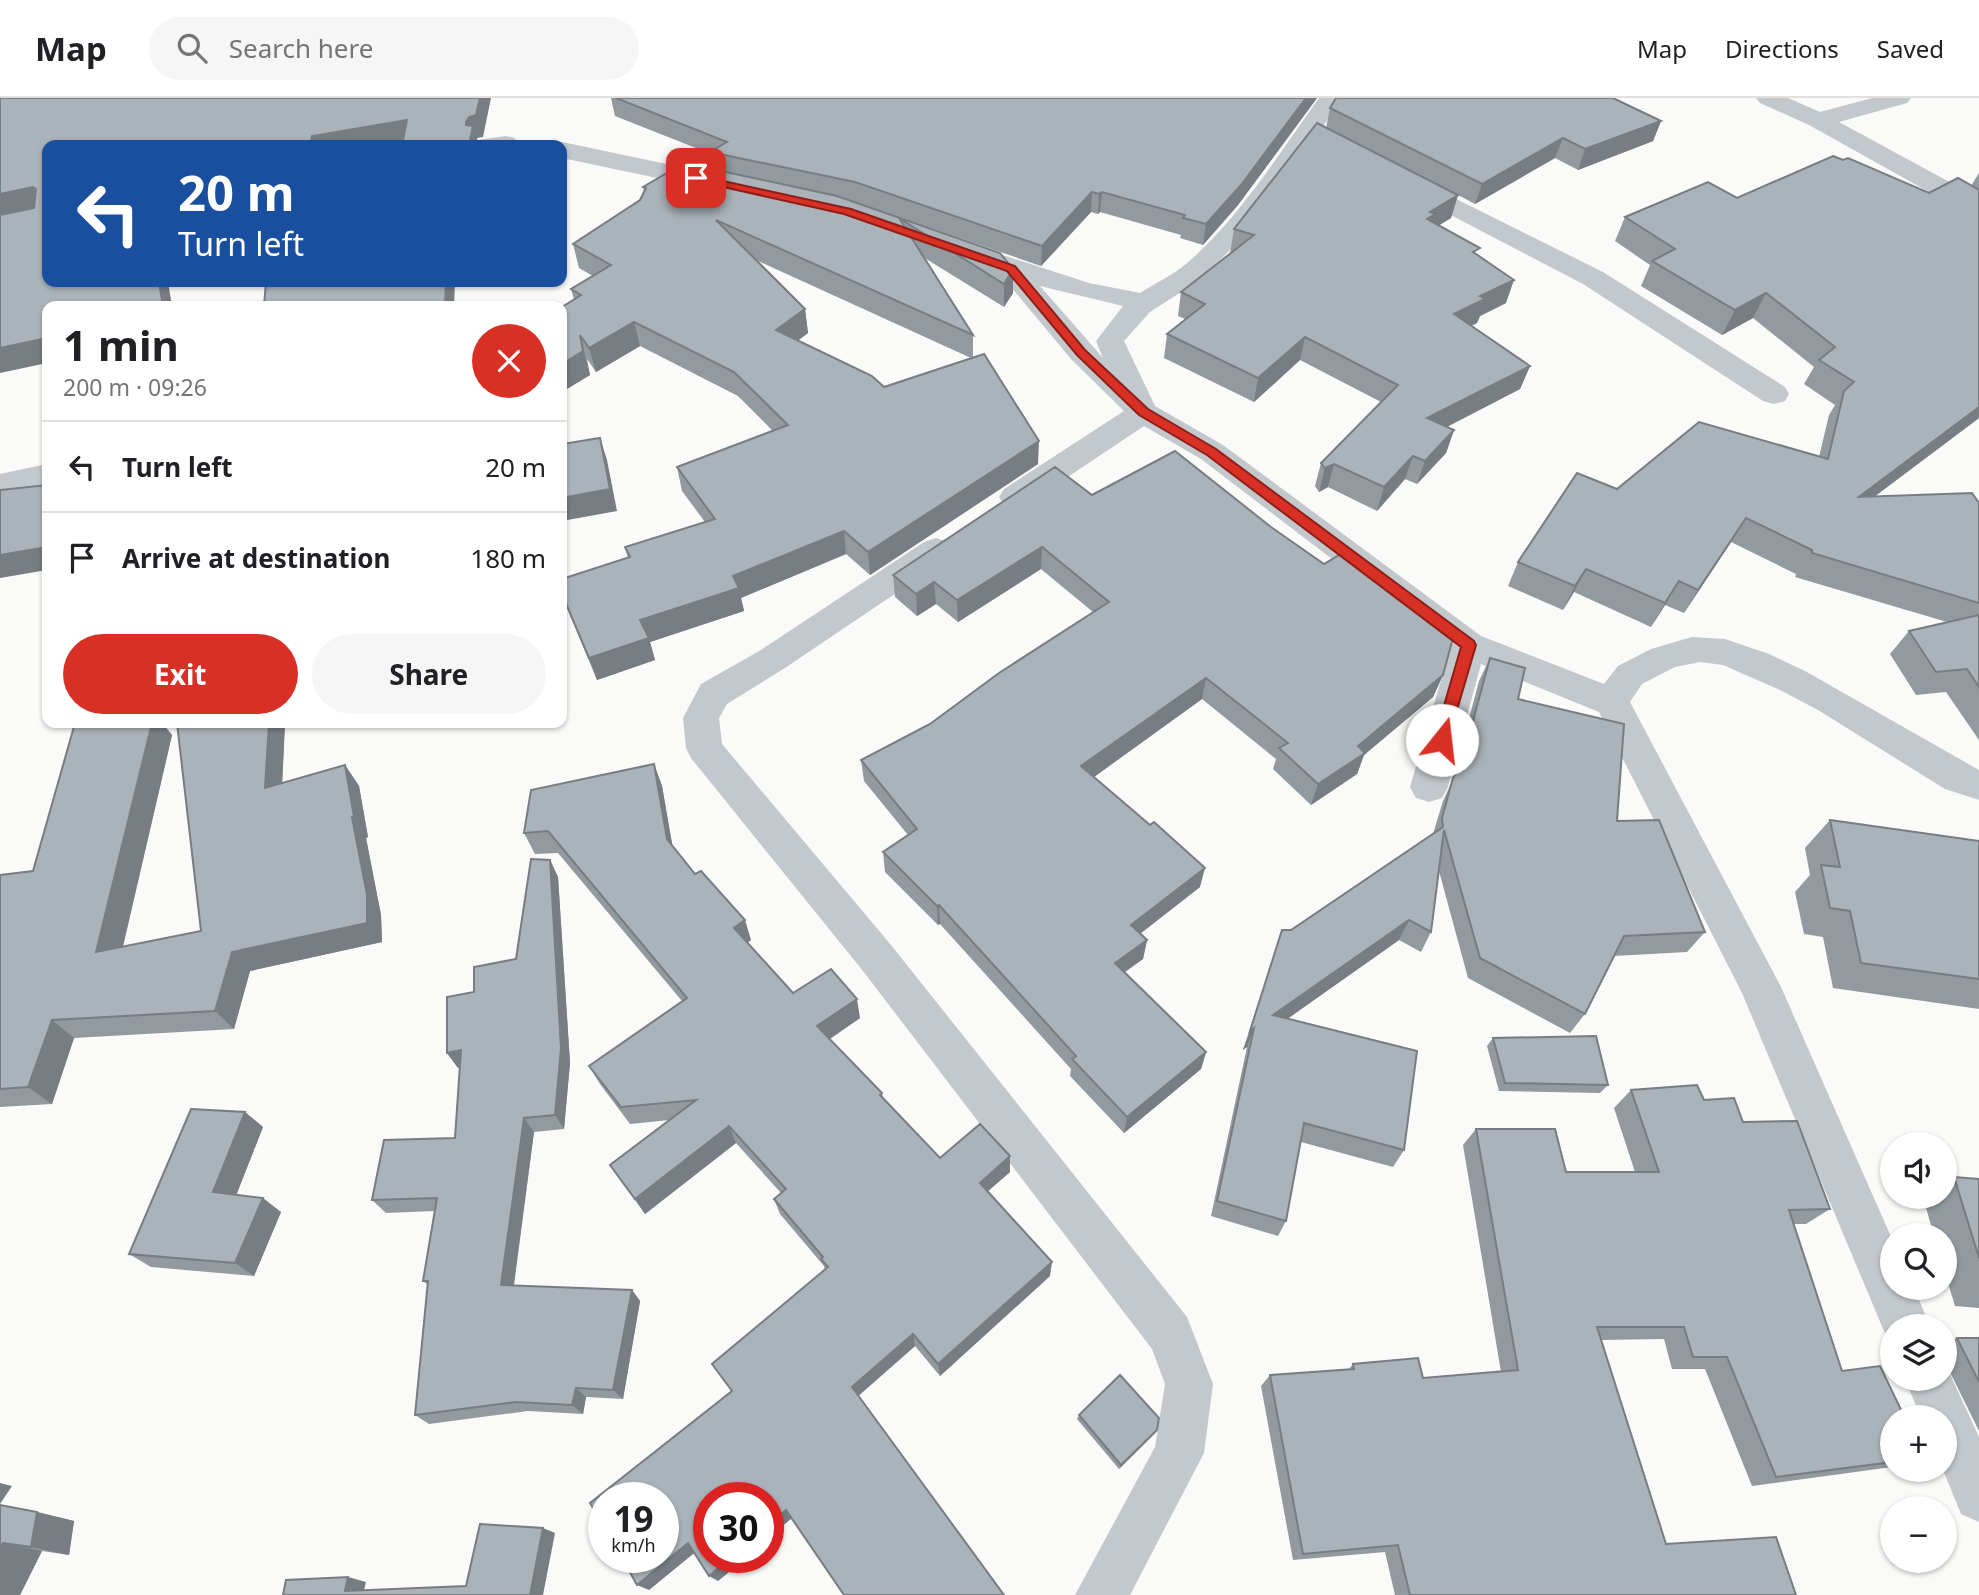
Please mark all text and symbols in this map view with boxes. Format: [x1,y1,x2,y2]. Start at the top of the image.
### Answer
search box [149,17,639,80]
text: Map [35,26,107,71]
icon: search [173,29,211,67]
text: Search here [229,30,373,66]
text: Map [1637,32,1687,65]
text: Directions [1725,32,1839,65]
text: Saved [1877,32,1944,65]
pin [666,148,726,208]
text: 20 m [178,159,295,225]
icon: arrive [677,159,715,197]
icon: left [63,168,154,259]
text: Turn left [178,222,304,265]
text: 1 min [63,316,179,373]
button: close [472,324,546,398]
text: 200 m · 09:26 [63,371,207,403]
icon: left [63,448,101,486]
text: Turn left [122,449,233,485]
text: 20 m [485,449,546,485]
icon: arrive [63,539,101,577]
text: Arrive at destination [122,540,391,576]
text: 180 m [470,540,546,576]
button: Exit [63,634,298,714]
button: Share [312,634,546,714]
position arrow [1405,703,1479,777]
map controls [1880,1132,1957,1573]
button: sound [1880,1132,1957,1209]
button: search [1880,1223,1957,1300]
button: layers [1880,1314,1957,1391]
button: + [1880,1405,1957,1482]
speed limit sign: 30 [693,1482,784,1573]
text: 19 [613,1495,654,1542]
button: − [1880,1496,1957,1573]
text: km/h [611,1533,656,1557]

